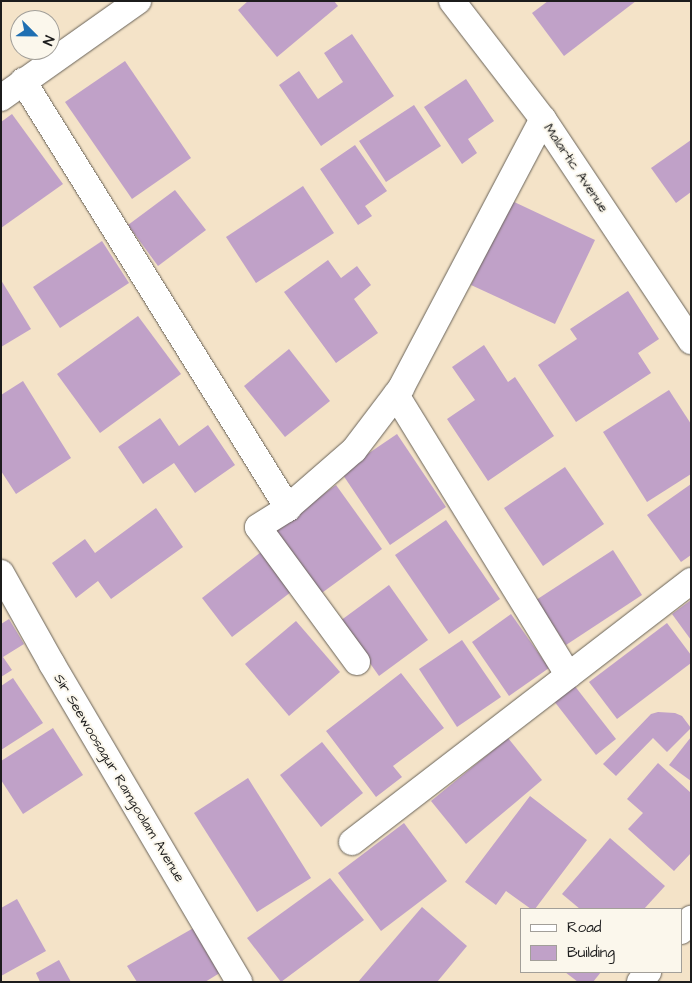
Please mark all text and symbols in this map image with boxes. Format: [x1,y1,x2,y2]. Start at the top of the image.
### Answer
north arrow [10,10,60,60]
text: N [37,33,59,48]
street label: Malartic Avenue [540,120,612,216]
street label: Sir Seewoosagur Ramgoolam Avenue [50,671,188,885]
legend [520,908,682,973]
text: Road [567,917,601,938]
text: Building [567,942,615,963]

